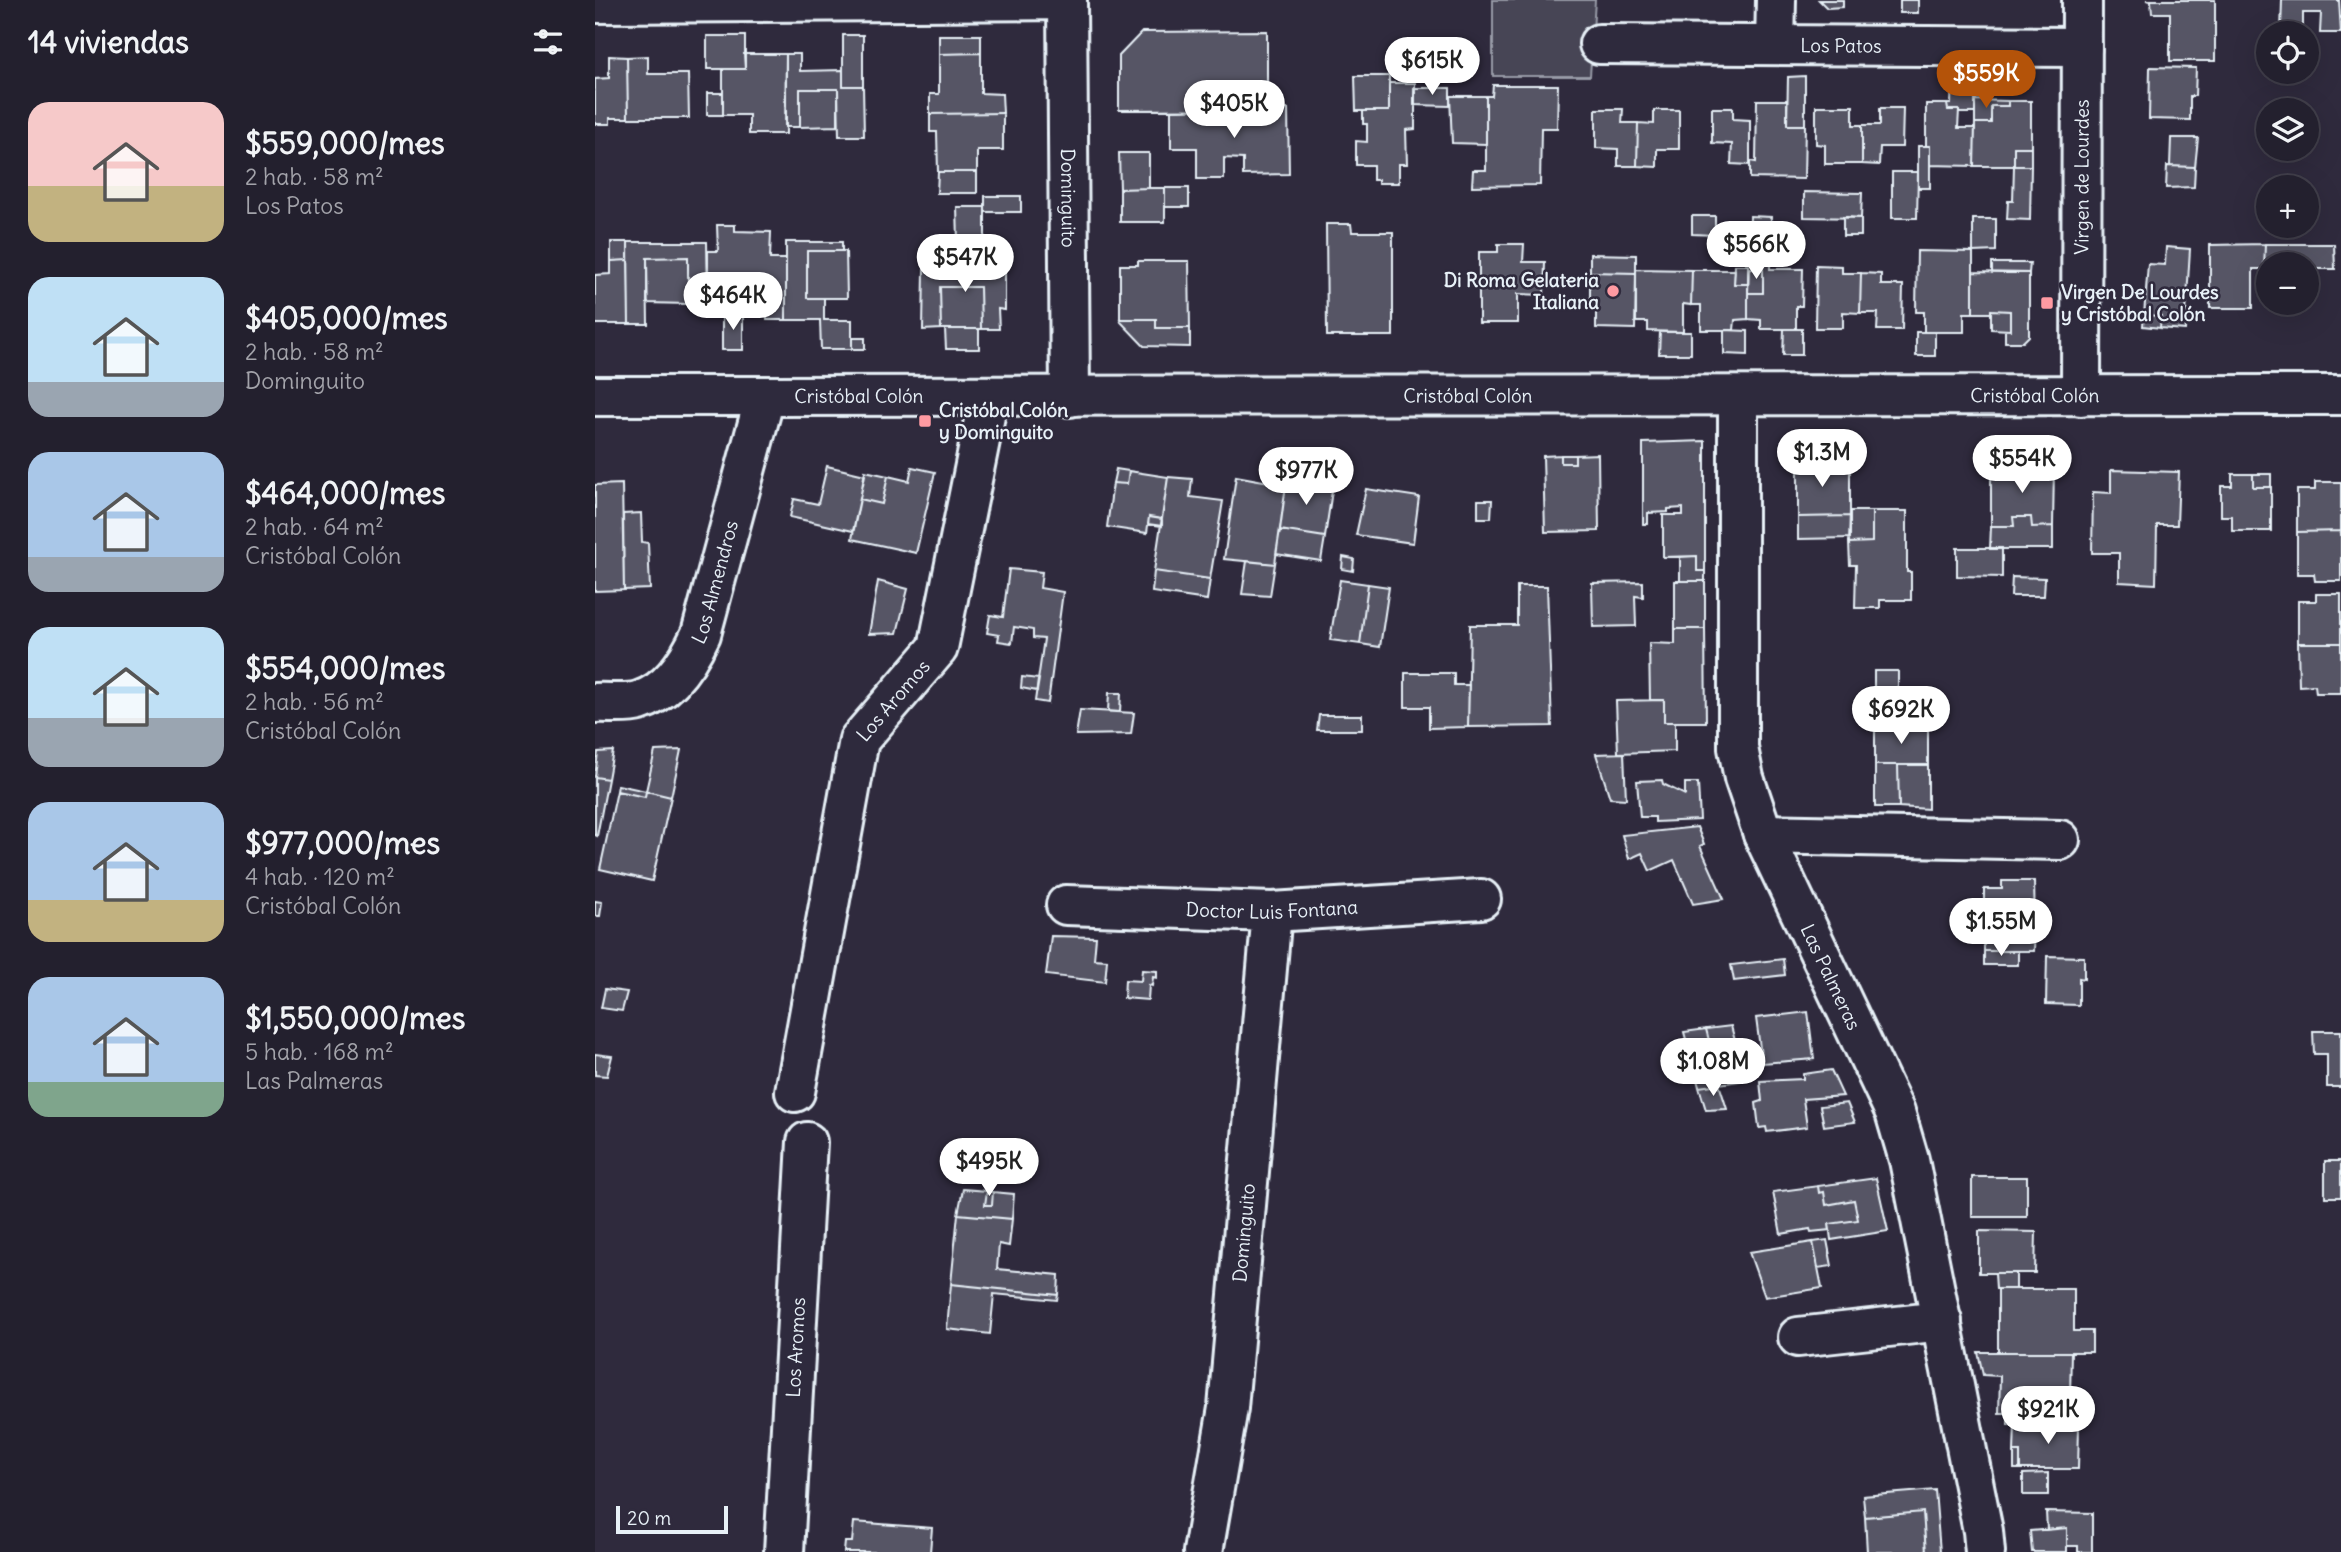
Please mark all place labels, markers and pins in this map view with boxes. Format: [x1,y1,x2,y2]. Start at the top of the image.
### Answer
pin: $615K [1383,38,1481,97]
pin: $559K [1937,50,2035,110]
pin: $405K [1185,80,1283,140]
pin: $566K [1707,222,1805,281]
pin: $547K [916,234,1014,294]
place label: Di Roma Gelateria Italiana [1444,268,1599,314]
pin: $464K [684,272,782,332]
place label: Virgen De Lourdes y Cristóbal Colón [2061,280,2219,326]
marker: Di Roma Gelateria Italiana [1605,283,1621,299]
marker: Virgen De Lourdes y Cristóbal Colón [2039,295,2055,311]
place label: Cristóbal Colón y Dominguito [939,398,1068,444]
marker: Cristóbal Colón y Dominguito [917,413,933,429]
pin: $1.3M [1773,430,1871,489]
pin: $554K [1973,435,2071,495]
pin: $977K [1257,448,1355,507]
pin: $692K [1852,686,1950,746]
pin: $1.55M [1944,898,2058,958]
pin: $1.08M [1656,1038,1770,1098]
pin: $495K [940,1138,1038,1198]
pin: $921K [1999,1386,2097,1446]

